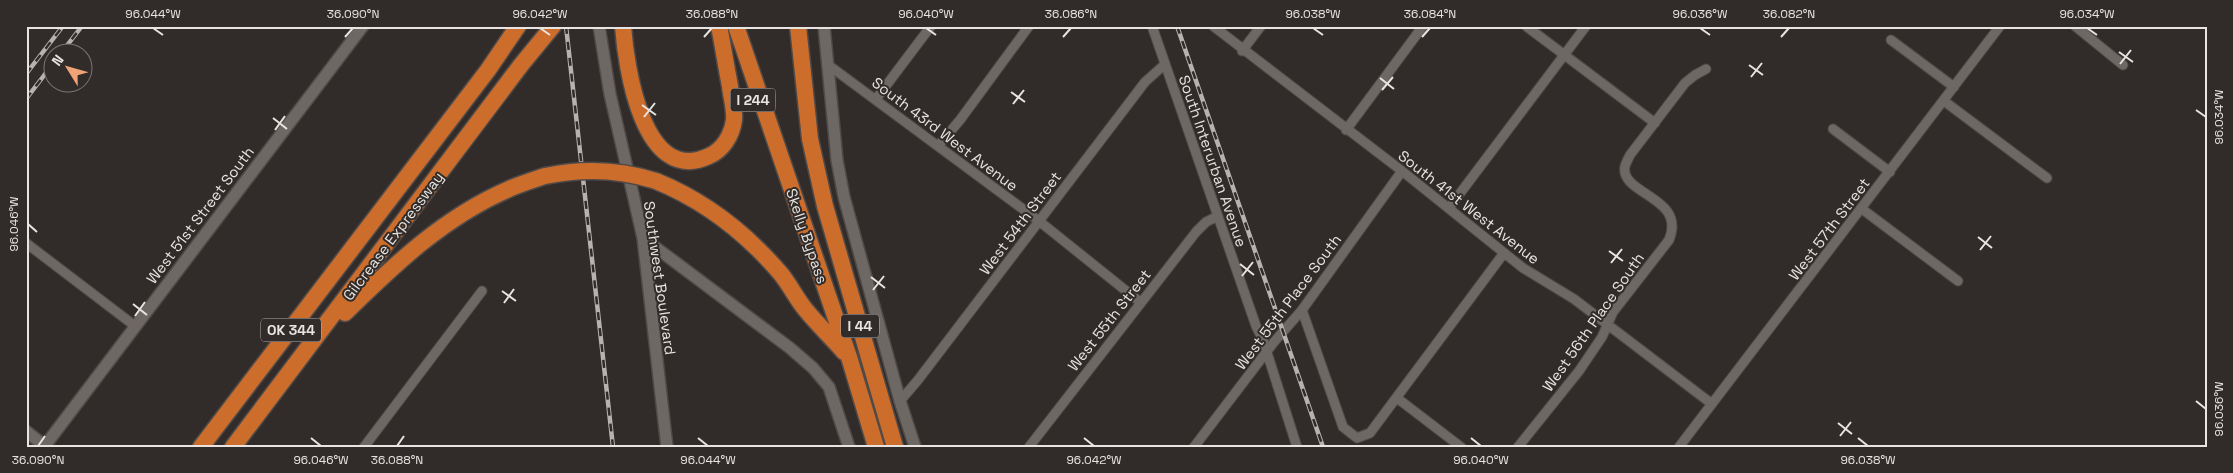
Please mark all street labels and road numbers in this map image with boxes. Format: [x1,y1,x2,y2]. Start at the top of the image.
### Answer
street label: South 43rd West Avenue [868,73,1022,195]
street label: South Interurban Avenue [1175,73,1251,249]
road number: I 244 [730,88,776,112]
street label: West 51st Street South [142,142,258,288]
street label: South 41st West Avenue [1394,146,1544,268]
street label: Gilcrease Expressway [338,168,448,304]
street label: West 54th Street [975,168,1065,278]
street label: West 57th Street [1784,174,1874,284]
street label: Skelly Bypass [782,186,832,286]
street label: Southwest Boulevard [640,200,680,356]
street label: West 55th Place South [1231,230,1345,374]
street label: West 56th Place South [1538,249,1648,395]
street label: West 55th Street [1063,265,1155,375]
road number: I 44 [841,314,879,338]
road number: OK 344 [261,318,321,342]

